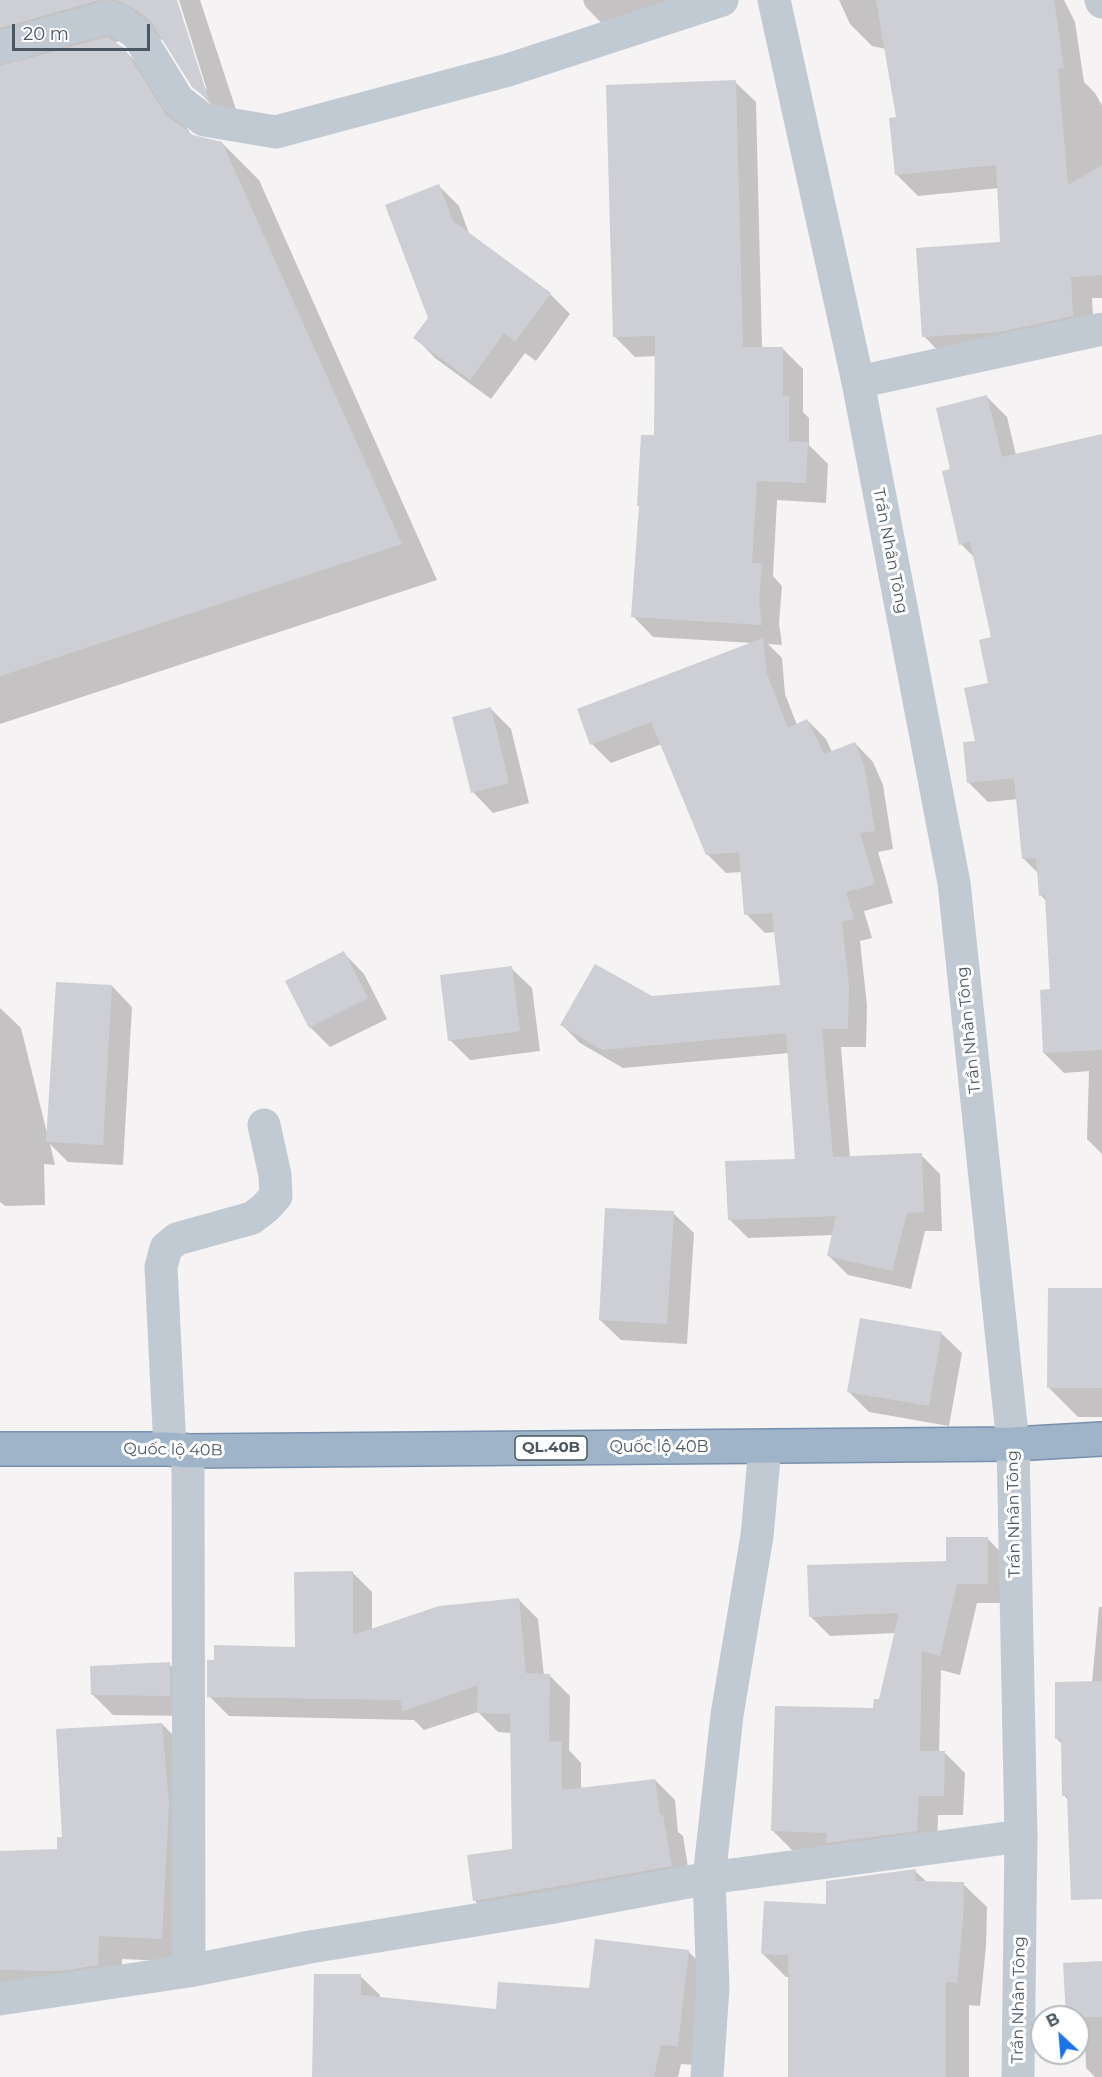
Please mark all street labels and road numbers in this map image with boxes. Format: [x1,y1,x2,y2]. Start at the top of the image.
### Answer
street label: Trần Nhân Tông [868,487,912,615]
street label: Trần Nhân Tông [953,966,985,1094]
road number: QL.40B [515,1436,587,1460]
street label: Quốc lộ 40B [609,1437,709,1457]
street label: Quốc lộ 40B [123,1440,223,1460]
street label: Trần Nhân Tông [1003,1450,1025,1578]
street label: Trần Nhân Tông [1008,1936,1030,2064]

